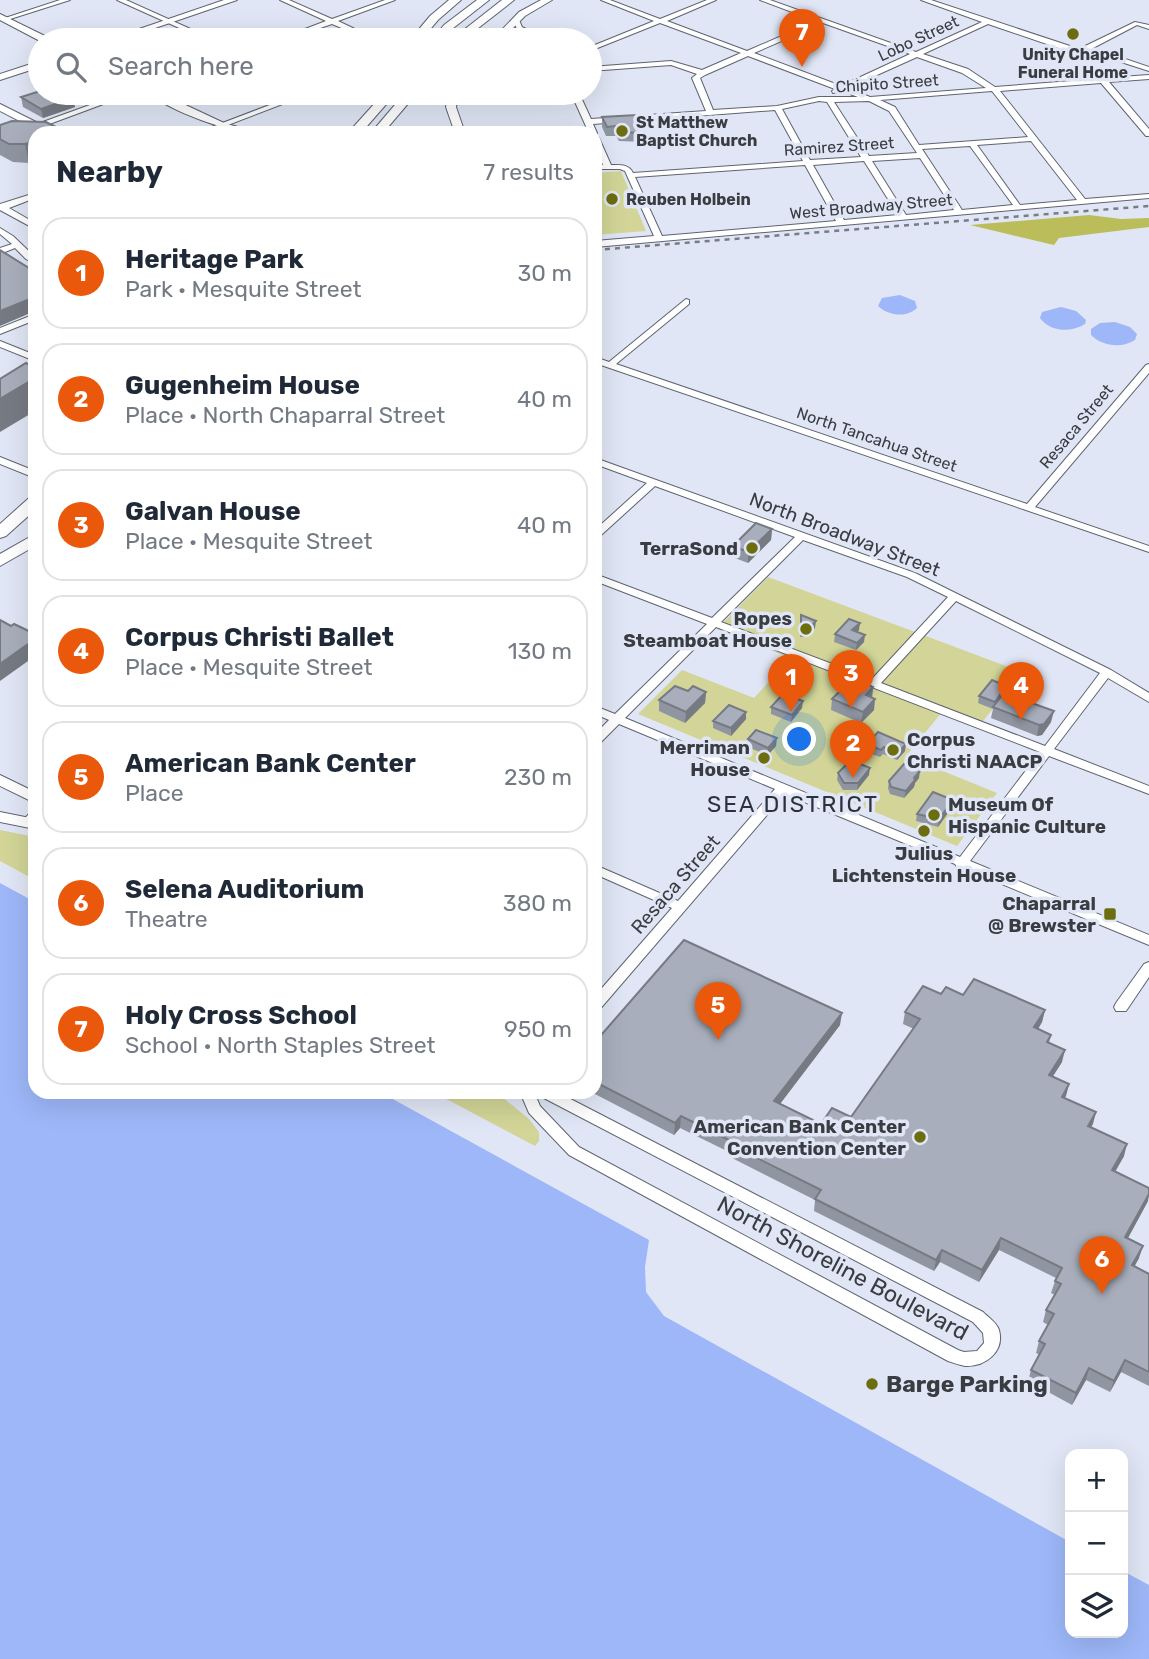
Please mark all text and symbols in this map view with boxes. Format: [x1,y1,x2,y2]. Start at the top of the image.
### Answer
pin: 7 [779,9,825,67]
street label: Lobo Street [875,11,962,65]
marker: Unity Chapel Funeral Home [1065,26,1081,42]
search box [28,28,602,105]
place label: Unity Chapel Funeral Home [1018,45,1128,82]
icon: search [52,48,90,86]
text: Search here [108,51,254,82]
street label: Chipito Street [835,70,939,97]
place label: St Matthew Baptist Church [636,113,757,150]
marker: St Matthew Baptist Church [614,123,630,139]
street label: Ramirez Street [783,133,895,160]
text: Nearby [56,154,163,190]
text: 7 results [483,158,574,186]
place label: Reuben Holbein [626,190,751,209]
street label: West Broadway Street [789,190,953,223]
marker: Reuben Holbein [604,191,620,207]
text: Heritage Park [125,244,304,275]
text: 1 [75,259,87,287]
text: 30 m [517,259,572,287]
text: Park · Mesquite Street [125,275,361,303]
text: Gugenheim House [125,370,360,401]
street label: Resaca Street [1036,380,1117,472]
text: 2 [74,385,88,413]
text: 40 m [517,385,572,413]
text: Place · North Chaparral Street [125,401,445,429]
street label: North Tancahua Street [794,403,959,476]
street label: North Broadway Street [746,487,944,582]
text: Galvan House [125,496,301,527]
text: 3 [73,511,89,539]
text: 40 m [517,511,572,539]
text: Place · Mesquite Street [125,527,372,555]
place label: TerraSond [640,537,738,560]
marker: TerraSond [744,540,760,556]
place label: Ropes Steamboat House [623,607,792,652]
marker: Ropes Steamboat House [798,621,814,637]
text: Corpus Christi Ballet [125,622,394,653]
text: 4 [73,637,89,665]
text: 130 m [508,637,572,665]
pin: 3 [828,650,874,708]
text: Place · Mesquite Street [125,653,372,681]
pin: 1 [768,654,814,712]
pin: 4 [998,662,1044,720]
pin: 2 [830,720,876,778]
your location [782,722,816,756]
place label: Corpus Christi NAACP [907,728,1042,773]
place label: Merriman House [659,736,750,781]
marker: Corpus Christi NAACP [885,742,901,758]
text: American Bank Center [125,748,416,779]
marker: Merriman House [756,750,772,766]
text: 5 [74,763,88,791]
text: 230 m [504,763,572,791]
text: Place [125,779,184,807]
district label: SEA DISTRICT [707,790,879,818]
place label: Museum Of Hispanic Culture [948,793,1106,838]
marker: Museum Of Hispanic Culture [926,807,942,823]
marker: Julius Lichtenstein House [916,823,932,839]
street label: Resaca Street [626,830,725,939]
place label: Julius Lichtenstein House [832,842,1016,887]
text: Selena Auditorium [125,874,364,905]
text: 6 [74,889,88,917]
text: 380 m [503,889,572,917]
place label: Chaparral @ Brewster [988,892,1096,937]
text: Theatre [125,905,208,933]
marker: Chaparral @ Brewster [1102,906,1118,922]
pin: 5 [695,982,741,1040]
text: Holy Cross School [125,1000,357,1031]
text: 7 [74,1015,88,1043]
text: 950 m [504,1015,572,1043]
text: School · North Staples Street [125,1031,435,1059]
place label: American Bank Center Convention Center [694,1115,906,1160]
marker: American Bank Center Convention Center [912,1129,928,1145]
street label: North Shoreline Boulevard [712,1190,974,1346]
pin: 6 [1079,1236,1125,1294]
place label: Barge Parking [886,1370,1048,1398]
marker: Barge Parking [864,1376,880,1392]
map controls [1065,1449,1128,1638]
button: + [1065,1449,1128,1512]
button: − [1065,1512,1128,1575]
button: layers [1065,1575,1128,1638]

